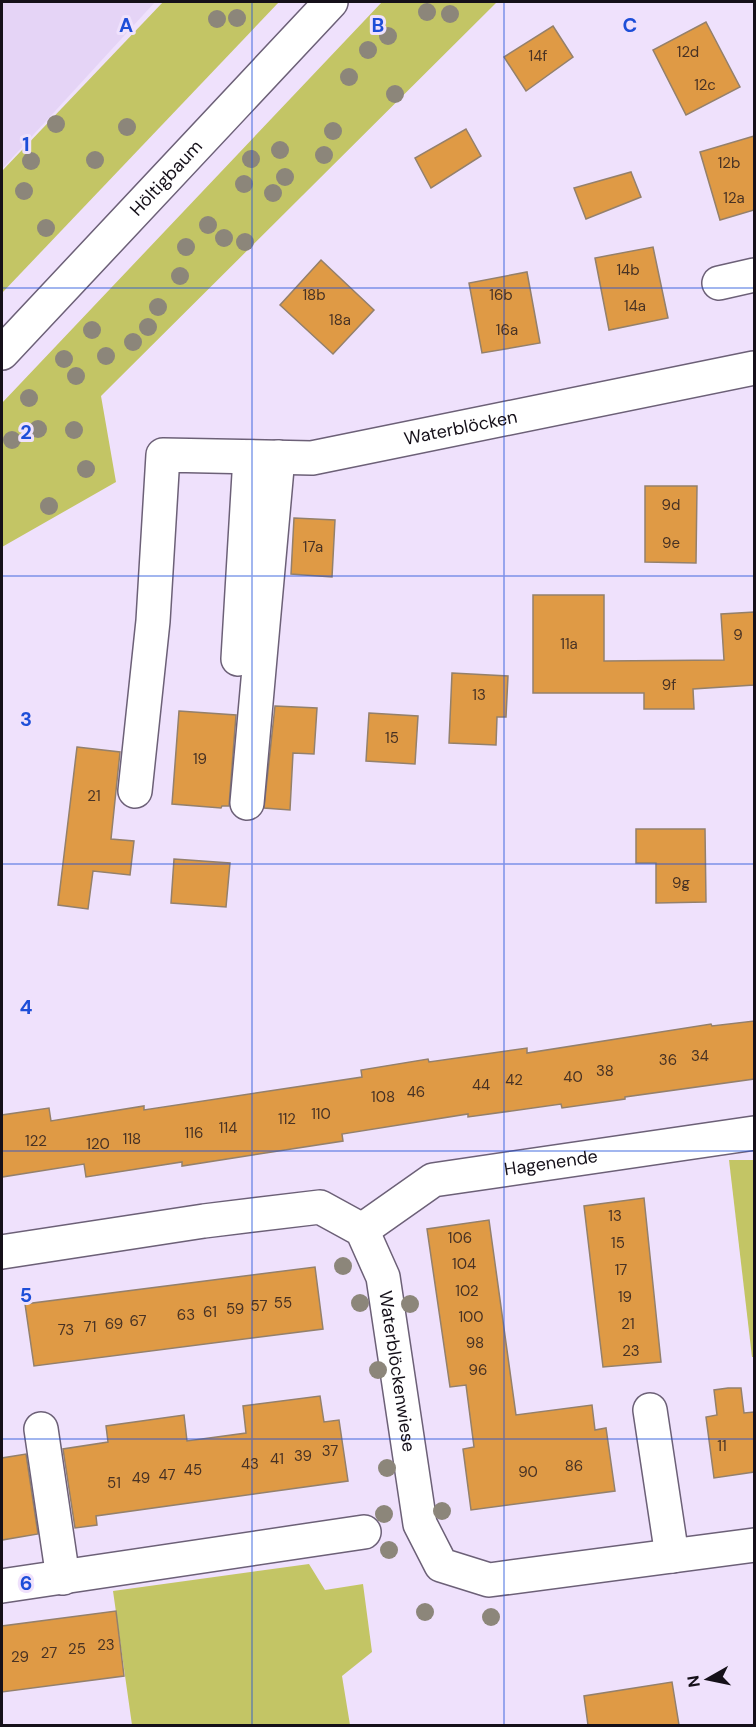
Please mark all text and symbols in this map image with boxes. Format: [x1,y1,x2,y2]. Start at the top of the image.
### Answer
text: A [119,12,133,38]
text: B [372,12,384,38]
text: C [623,12,637,38]
house number: 12d [677,42,699,62]
house number: 14f [529,46,547,66]
house number: 12c [694,75,716,95]
text: 1 [22,131,30,157]
street label: Höltigbaum [125,135,208,221]
house number: 12b [718,153,740,173]
house number: 12a [723,188,745,208]
house number: 14b [616,260,640,280]
house number: 18b [302,285,326,305]
house number: 16b [489,285,513,305]
house number: 14a [624,296,646,316]
house number: 18a [329,310,351,330]
house number: 16a [496,320,518,340]
street label: Waterblöcken [402,404,519,451]
text: 2 [20,419,32,445]
house number: 9d [662,495,680,515]
house number: 9e [662,533,680,553]
house number: 17a [303,537,323,557]
house number: 9 [733,625,743,645]
house number: 11a [560,634,578,654]
house number: 9f [662,675,676,695]
house number: 13 [472,685,486,705]
text: 3 [20,706,32,732]
house number: 15 [385,728,399,748]
house number: 19 [193,749,207,769]
house number: 21 [87,786,101,806]
house number: 9g [672,873,690,893]
text: 4 [20,994,33,1020]
house number: 34 [691,1046,709,1066]
house number: 36 [659,1050,677,1070]
house number: 38 [596,1061,614,1081]
house number: 40 [563,1067,583,1087]
house number: 42 [505,1070,523,1090]
house number: 44 [472,1075,490,1095]
house number: 46 [407,1082,425,1102]
house number: 108 [371,1087,395,1107]
house number: 110 [311,1104,331,1124]
house number: 112 [278,1109,296,1129]
house number: 114 [219,1118,237,1138]
house number: 116 [185,1123,203,1143]
house number: 118 [123,1129,141,1149]
house number: 122 [25,1131,47,1151]
house number: 120 [86,1134,110,1154]
street label: Hagenende [502,1144,599,1181]
house number: 13 [608,1206,622,1226]
house number: 106 [448,1228,472,1248]
house number: 15 [611,1233,625,1253]
house number: 104 [452,1254,476,1274]
house number: 17 [615,1260,627,1280]
house number: 102 [455,1281,479,1301]
text: 5 [20,1282,32,1308]
house number: 19 [618,1287,632,1307]
street label: Waterblöckenwiese [373,1289,421,1454]
house number: 55 [274,1293,292,1313]
house number: 57 [251,1296,267,1316]
house number: 59 [226,1299,244,1319]
house number: 61 [203,1302,217,1322]
house number: 63 [177,1305,195,1325]
house number: 100 [458,1307,484,1327]
house number: 67 [129,1311,147,1331]
house number: 69 [105,1314,123,1334]
house number: 21 [621,1314,635,1334]
house number: 71 [84,1317,96,1337]
house number: 73 [58,1320,74,1340]
house number: 98 [466,1333,484,1353]
house number: 23 [622,1341,640,1361]
house number: 96 [469,1360,487,1380]
house number: 11 [717,1436,727,1456]
house number: 37 [322,1441,338,1461]
house number: 39 [294,1446,312,1466]
house number: 41 [270,1449,284,1469]
house number: 43 [241,1454,259,1474]
house number: 86 [565,1456,583,1476]
house number: 45 [184,1460,202,1480]
house number: 90 [518,1462,538,1482]
house number: 47 [158,1465,176,1485]
house number: 49 [132,1468,150,1488]
house number: 51 [107,1473,121,1493]
text: 6 [20,1570,32,1596]
house number: 23 [97,1635,115,1655]
house number: 25 [68,1639,86,1659]
house number: 27 [41,1643,57,1663]
house number: 29 [11,1647,29,1667]
north arrow [678,1649,738,1709]
text: N [682,1674,705,1689]

